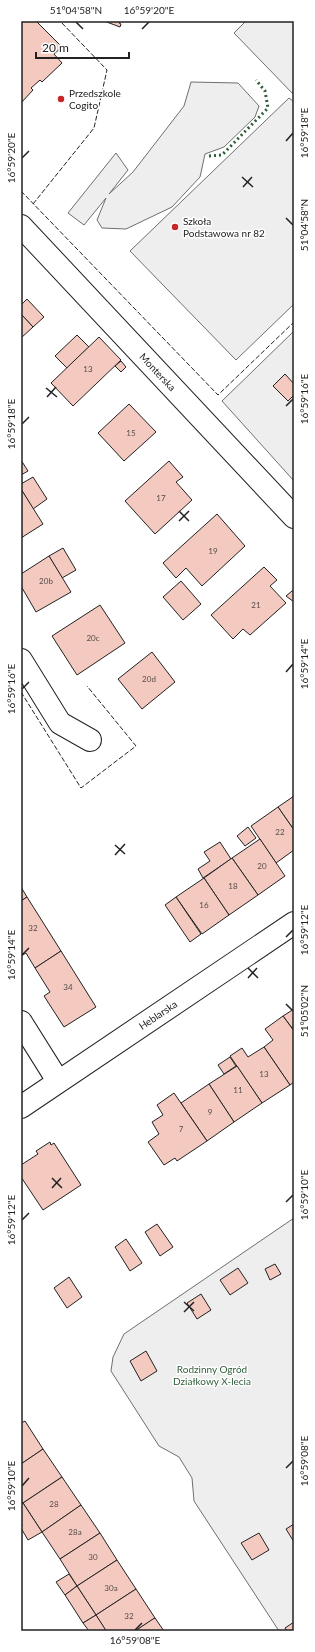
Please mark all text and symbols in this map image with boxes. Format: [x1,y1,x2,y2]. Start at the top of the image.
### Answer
text: 51°04'58"N [50,4,102,16]
text: 16°59'20"E [124,4,174,16]
scale bar [36,34,129,60]
text: 20 m [42,40,69,55]
place label: Przedszkole Cogito [69,87,121,111]
marker: Przedszkole Cogito [56,94,66,104]
text: 16°59'18"E [298,108,310,158]
text: 16°59'20"E [5,133,17,183]
text: 51°04'58"N [298,199,310,251]
place label: Szkoła Podstawowa nr 82 [183,215,265,239]
marker: Szkoła Podstawowa nr 82 [170,222,180,232]
street label: Monterska [137,351,178,393]
house number: 13 [83,364,93,374]
text: 16°59'16"E [298,374,310,424]
text: 16°59'18"E [5,399,17,449]
house number: 15 [126,428,136,438]
house number: 17 [156,493,166,503]
house number: 19 [208,546,218,556]
house number: 20b [39,576,53,586]
house number: 21 [251,600,261,610]
house number: 20c [86,633,100,643]
text: 16°59'14"E [298,639,310,689]
text: 16°59'16"E [5,664,17,714]
house number: 20d [142,674,156,684]
house number: 22 [275,827,285,837]
house number: 20 [257,861,267,871]
house number: 18 [228,881,238,891]
house number: 16 [199,900,209,910]
text: 16°59'12"E [298,905,310,955]
house number: 32 [28,923,38,933]
text: 16°59'14"E [5,930,17,980]
house number: 34 [63,982,73,992]
text: 51°05'02"N [298,985,310,1037]
street label: Heblarska [136,998,179,1032]
house number: 13 [259,1069,269,1079]
house number: 11 [233,1085,243,1095]
house number: 9 [208,1107,213,1117]
house number: 7 [179,1124,184,1134]
text: 16°59'10"E [298,1170,310,1220]
text: 16°59'12"E [5,1195,17,1245]
park label: Rodzinny Ogród Działkowy X-lecia [173,1363,251,1387]
text: 16°59'08"E [298,1436,310,1486]
text: 16°59'10"E [5,1461,17,1511]
house number: 28 [49,1499,59,1509]
house number: 28a [68,1527,82,1537]
house number: 30 [88,1552,98,1562]
house number: 30a [104,1583,118,1593]
house number: 32 [124,1611,134,1621]
text: 16°59'08"E [110,1634,160,1646]

